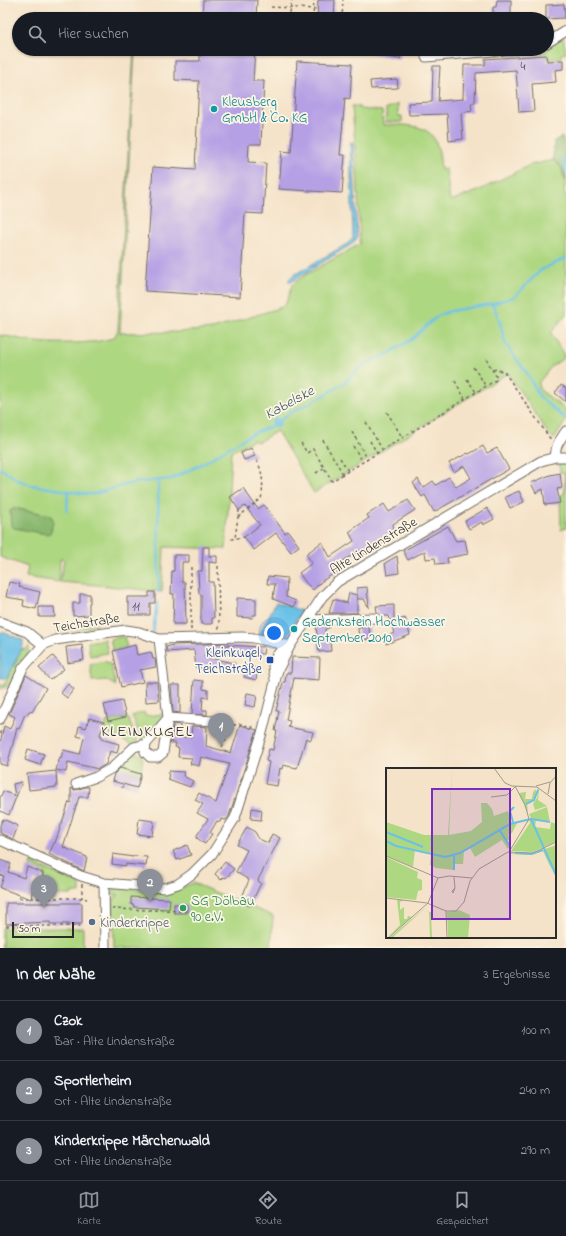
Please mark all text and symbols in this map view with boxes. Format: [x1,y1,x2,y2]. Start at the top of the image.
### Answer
search box [12,12,554,56]
icon: search [26,23,48,45]
text: Hier suchen [58,23,129,45]
house number: 4 [521,58,526,76]
place label: Kleusberg GmbH & Co. KG [222,92,308,129]
marker: Kleusberg GmbH & Co. KG [209,104,219,114]
water label: Kabelske [261,380,319,425]
street label: Alte Lindenstraße [326,512,422,581]
house number: 11 [132,598,140,616]
street label: Teichstraße [51,608,122,639]
place label: Gedenkstein Hochwasser September 2010 [302,612,446,649]
your location [264,623,284,643]
marker: Gedenkstein Hochwasser September 2010 [289,624,299,634]
place label: Kleinkugel, Teichstraße [195,643,263,680]
marker: Kleinkugel, Teichstraße [265,655,275,665]
pin: 1 [208,713,234,746]
district label: KLEINKUGEL [101,720,193,744]
inset map [386,768,556,938]
pin: 2 [137,869,163,902]
pin: 3 [31,875,57,908]
place label: SG Dölbau 90 e.V. [191,891,255,928]
marker: SG Dölbau 90 e.V. [178,903,188,913]
place label: Kinderkrippe [100,913,170,934]
marker: Kinderkrippe [87,917,97,927]
scale bar [12,920,74,939]
text: 50 m [18,921,40,937]
text: In der Nähe [16,962,95,987]
text: 3 Ergebnisse [483,965,550,984]
text: Czok [54,1010,82,1032]
text: 1 [27,1021,31,1040]
text: 100 m [521,1021,550,1040]
text: Bar · Alte Lindenstraße [54,1032,174,1051]
text: Sportlerheim [54,1070,131,1092]
text: 2 [26,1081,32,1100]
text: 240 m [519,1081,550,1100]
text: Ort · Alte Lindenstraße [54,1092,172,1111]
text: Kinderkrippe Märchenwald [54,1130,210,1152]
text: 3 [26,1141,32,1160]
text: 290 m [521,1141,550,1160]
text: Ort · Alte Lindenstraße [54,1152,172,1171]
tab: Karte [77,1189,101,1229]
tab: Route [255,1189,282,1229]
tab: Gespeichert [436,1189,489,1229]

